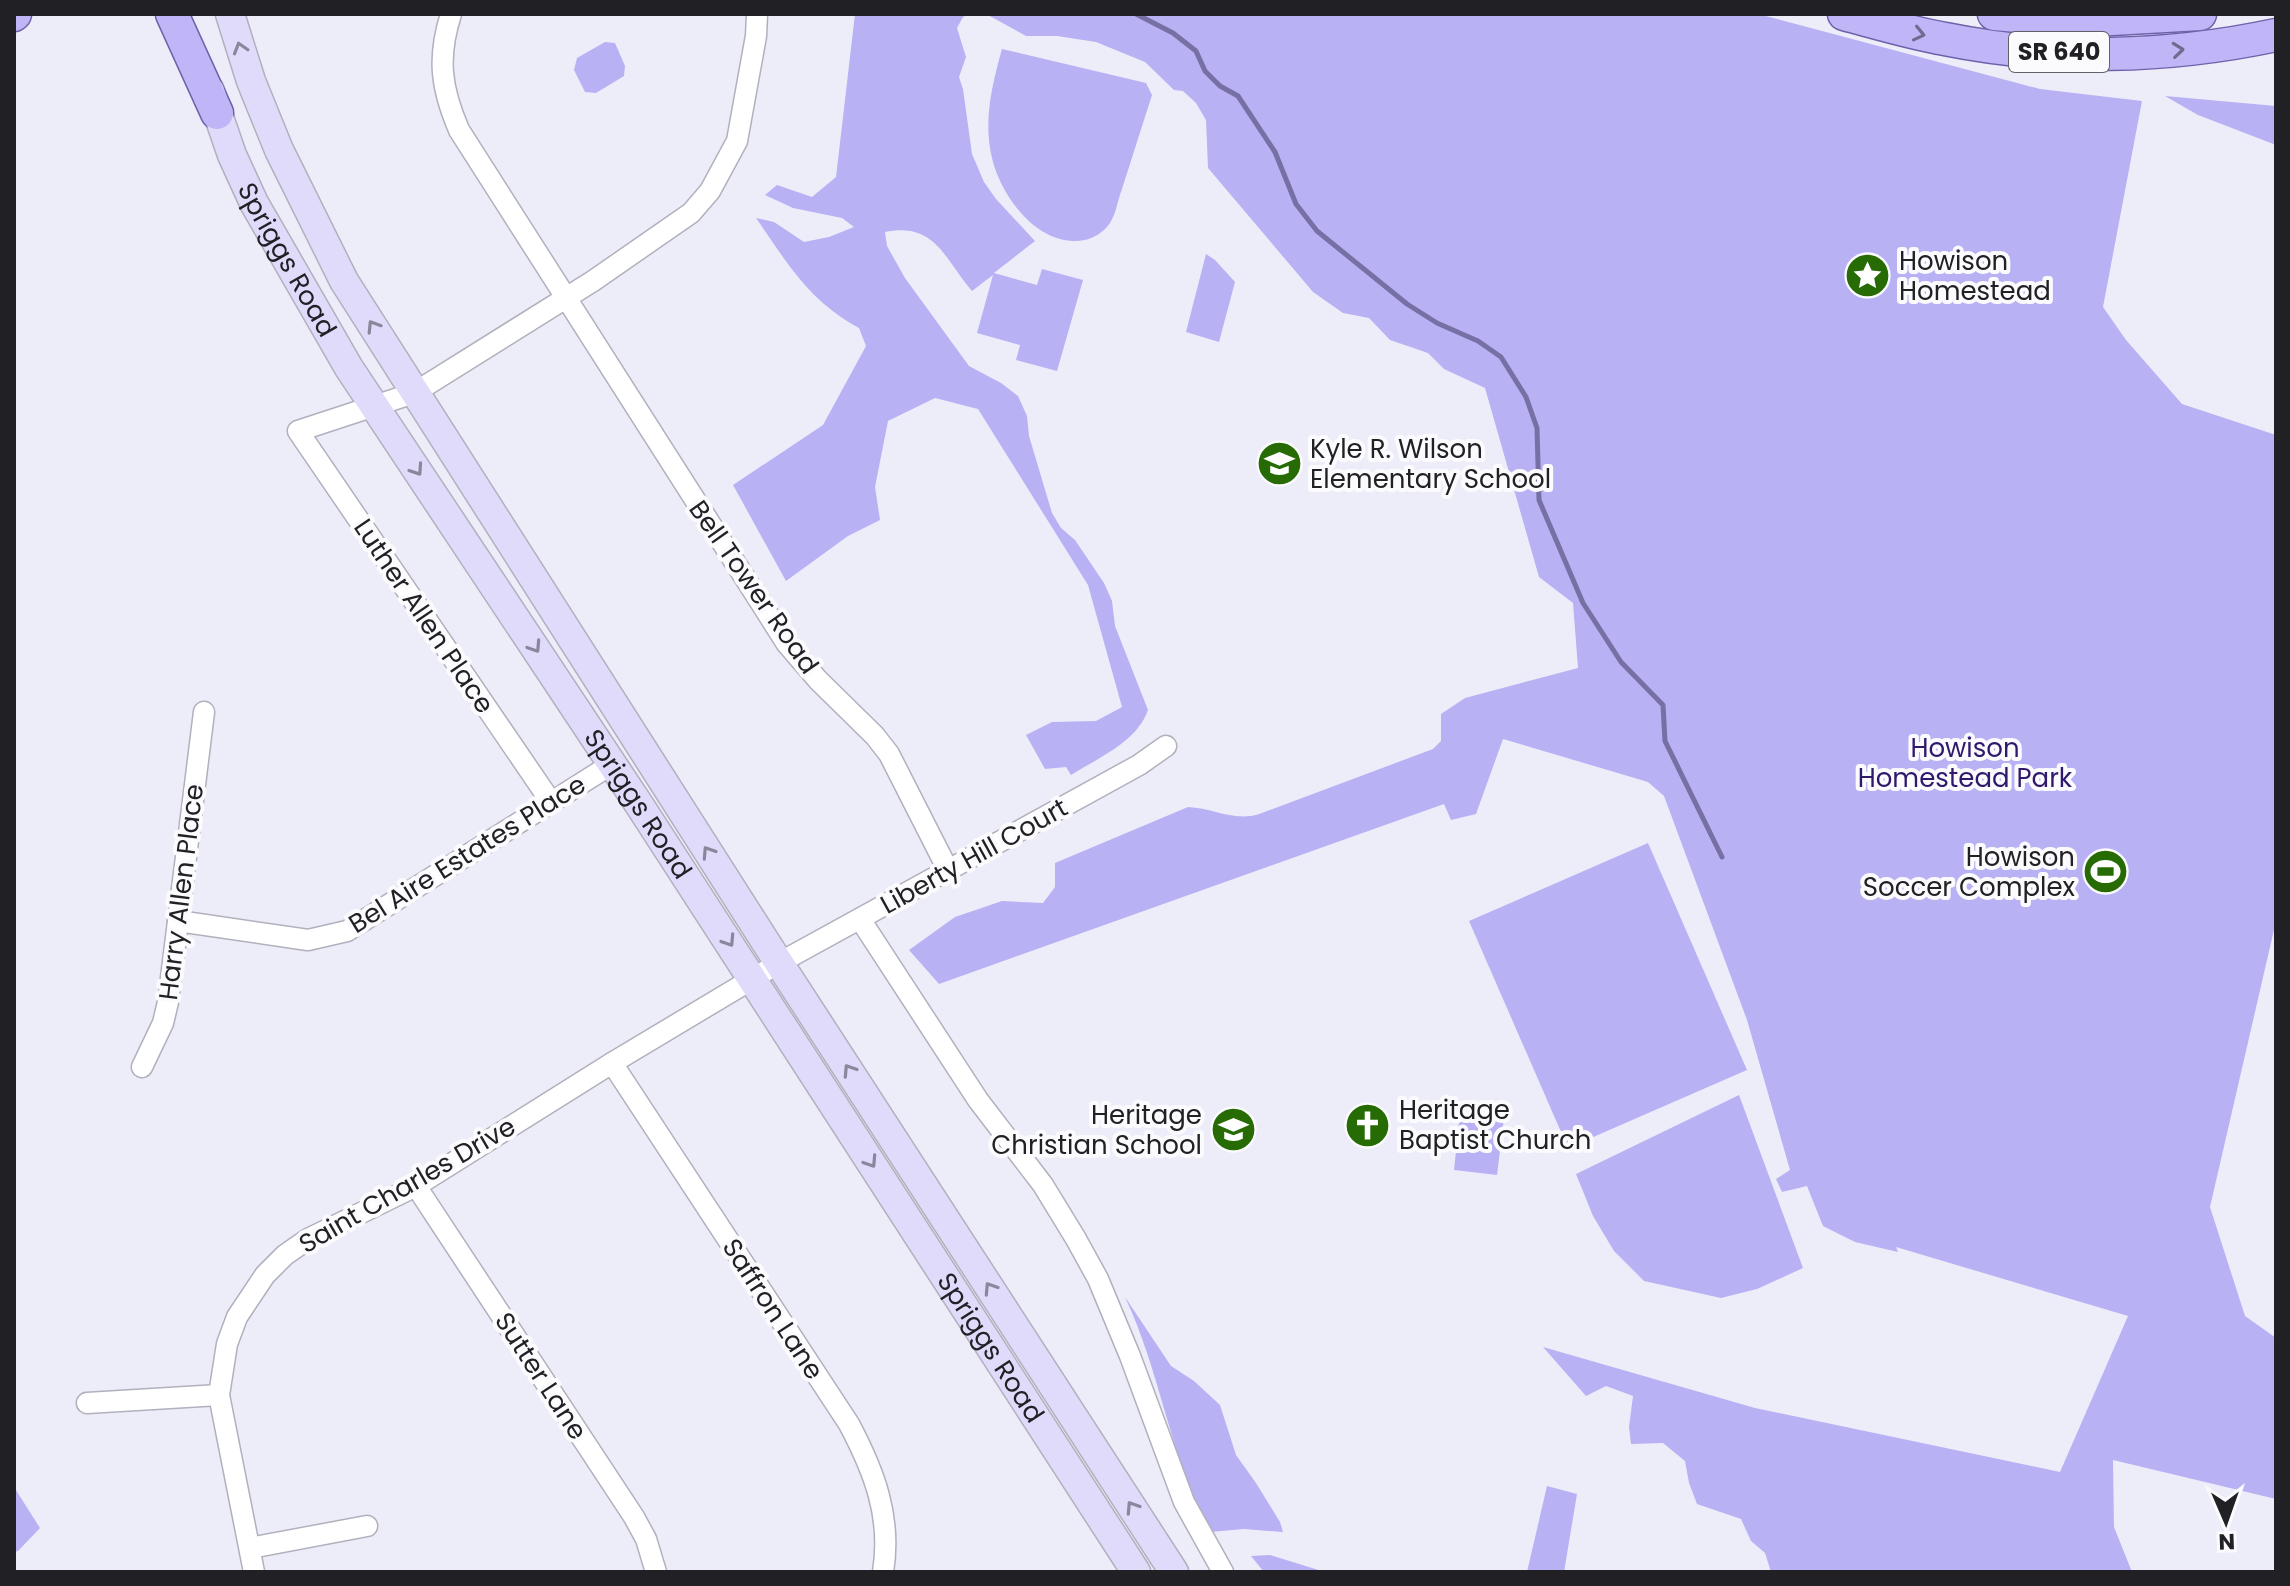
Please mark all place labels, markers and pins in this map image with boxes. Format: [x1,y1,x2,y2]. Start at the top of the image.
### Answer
place label: Howison Homestead [1899,243,2051,309]
place icon: Howison Homestead [1844,252,1892,300]
place label: Kyle R. Wilson Elementary School [1310,431,1551,497]
school or university icon: Kyle R. Wilson Elementary School [1255,440,1303,488]
place label: Howison Soccer Complex [1863,839,2076,905]
sports icon: Howison Soccer Complex [2082,848,2130,896]
place label: Heritage Baptist Church [1399,1092,1591,1158]
place label: Heritage Christian School [991,1097,1202,1163]
church icon: Heritage Baptist Church [1344,1101,1392,1149]
school or university icon: Heritage Christian School [1209,1106,1257,1154]

